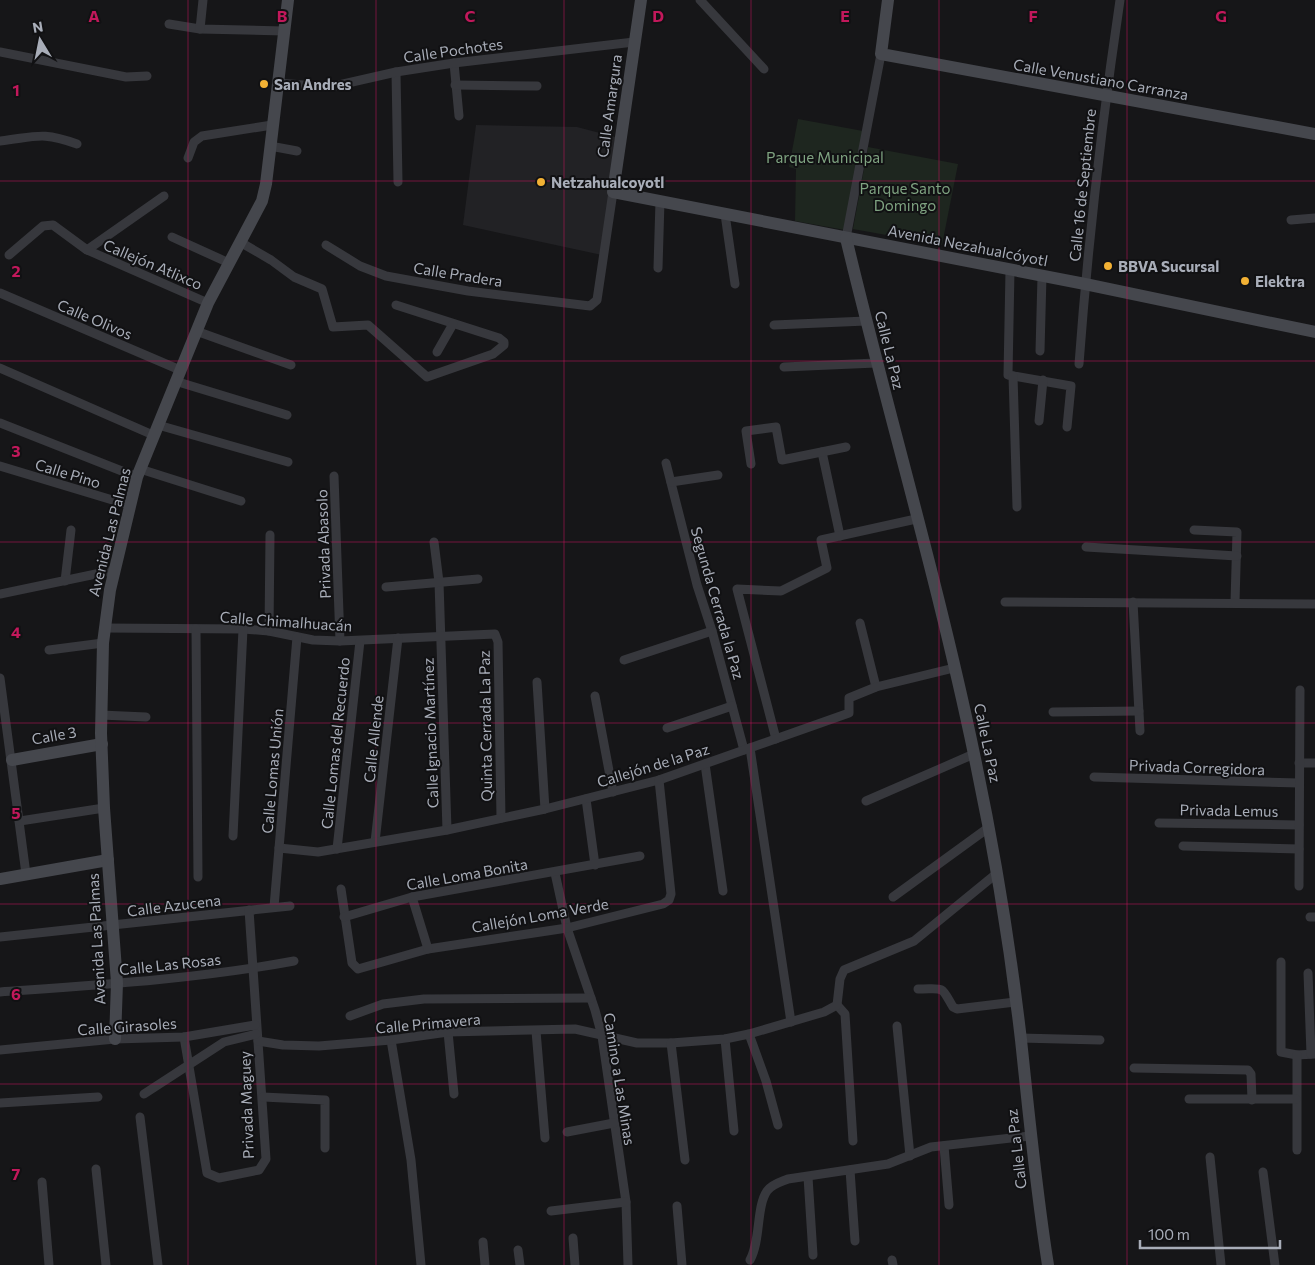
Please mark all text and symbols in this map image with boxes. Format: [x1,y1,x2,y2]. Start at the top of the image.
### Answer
text: A [88,6,100,25]
text: B [277,6,288,25]
text: C [465,6,476,25]
text: D [652,6,664,25]
text: E [840,6,850,25]
text: F [1028,6,1038,25]
text: G [1215,6,1227,25]
north arrow [15,15,65,65]
text: N [31,17,44,36]
street label: Calle Pochotes [402,34,504,66]
street label: Calle Amargura [593,53,625,159]
street label: Calle Venustiano Carranza [1012,55,1190,103]
place label: San Andres [274,75,352,93]
marker: San Andres [258,78,270,90]
text: 1 [12,80,20,99]
street label: Calle 16 de Septiembre [1065,108,1099,262]
park label: Parque Municipal [766,148,884,166]
place label: Netzahualcoyotl [551,173,664,191]
marker: Netzahualcoyotl [535,176,547,188]
park label: Parque Santo Domingo [859,179,951,214]
street label: Avenida Nezahualcóyotl [887,221,1049,269]
street label: Callejón Atlixco [101,235,205,293]
place label: BBVA Sucursal [1118,257,1219,275]
street label: Calle Pradera [412,258,504,290]
marker: BBVA Sucursal [1102,260,1114,272]
text: 2 [11,261,21,280]
place label: Elektra [1255,272,1305,290]
marker: Elektra [1239,275,1251,287]
street label: Calle Olivos [55,295,135,343]
street label: Calle La Paz [872,309,908,391]
text: 3 [11,441,21,460]
street label: Calle Pino [33,455,103,491]
street label: Avenida Las Palmas [84,466,134,598]
street label: Privada Abasolo [312,489,334,599]
street label: Segunda Cerrada la Paz [688,525,748,681]
street label: Calle Chimalhuacán [219,607,353,635]
text: 4 [11,622,21,641]
street label: Quinta Cerrada La Paz [475,650,495,802]
street label: Calle Lomas del Recuerdo [317,656,353,830]
street label: Calle Ignacio Martínez [418,658,442,808]
street label: Calle Allende [359,694,387,783]
street label: Calle La Paz [971,702,1005,784]
street label: Calle Lomas Unión [258,708,286,834]
street label: Calle 3 [30,722,78,748]
street label: Callejón de la Paz [595,739,711,791]
street label: Privada Corregidora [1129,756,1265,778]
street label: Privada Lemus [1179,800,1279,820]
text: 5 [11,803,21,822]
street label: Calle Loma Bonita [405,854,529,894]
street label: Avenida Las Palmas [84,872,108,1005]
street label: Calle Azucena [126,890,222,920]
street label: Callejón Loma Verde [470,894,610,936]
street label: Calle Las Rosas [118,950,222,978]
text: 6 [11,984,21,1003]
street label: Calle Primavera [375,1009,481,1037]
street label: Camino a Las Minas [601,1012,639,1147]
street label: Calle Girasoles [77,1014,177,1038]
street label: Privada Maguey [235,1050,257,1159]
street label: Calle La Paz [1002,1108,1030,1190]
text: 7 [12,1164,21,1183]
scale bar [1140,1218,1280,1250]
text: 100 m [1148,1225,1190,1243]

